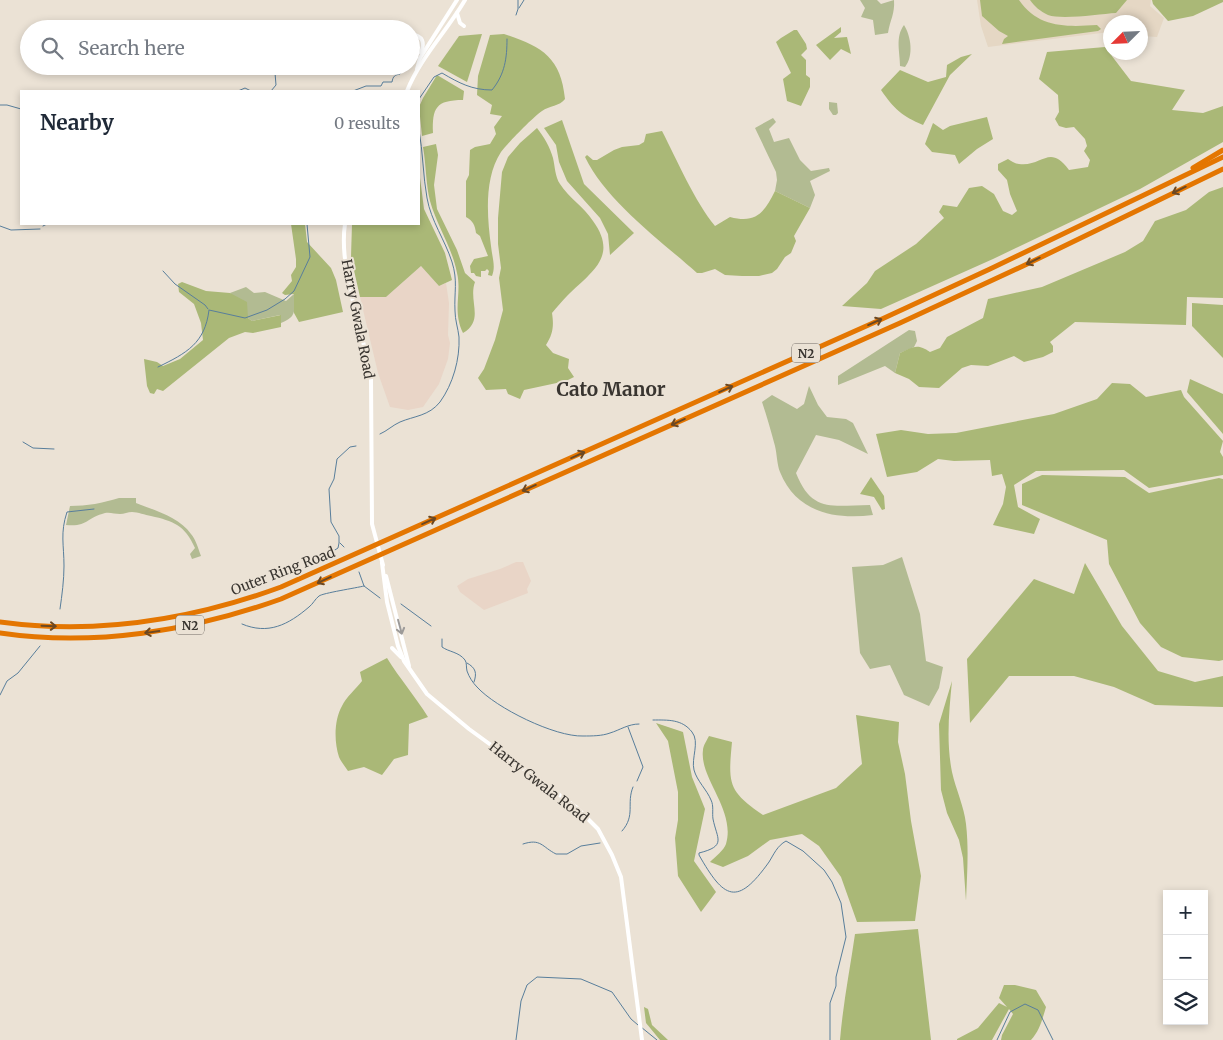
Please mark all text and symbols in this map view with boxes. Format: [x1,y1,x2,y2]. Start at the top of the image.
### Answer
north arrow [1103,15,1148,60]
search box [20,20,420,75]
icon: search [38,34,66,62]
text: Search here [78,36,185,60]
text: Nearby [40,109,114,136]
text: 0 results [334,113,400,133]
one-way arrow [1172,186,1187,195]
one-way arrow [1026,257,1041,266]
street label: Harry Gwala Road [338,258,379,381]
one-way arrow [867,317,882,327]
road number: N2 [792,343,820,362]
district label: Cato Manor [556,377,666,401]
one-way arrow [718,383,733,393]
one-way arrow [671,417,686,427]
one-way arrow [570,449,585,459]
one-way arrow [522,484,537,494]
one-way arrow [421,516,436,526]
street label: Outer Ring Road [228,543,338,599]
one-way arrow [317,576,332,586]
road number: N2 [176,616,204,634]
one-way arrow [395,619,405,635]
one-way arrow [40,622,56,631]
one-way arrow [144,627,160,637]
street label: Harry Gwala Road [486,737,593,827]
map controls [1163,890,1208,1025]
button: + [1163,890,1208,935]
button: − [1163,935,1208,980]
button: layers [1163,980,1208,1025]

